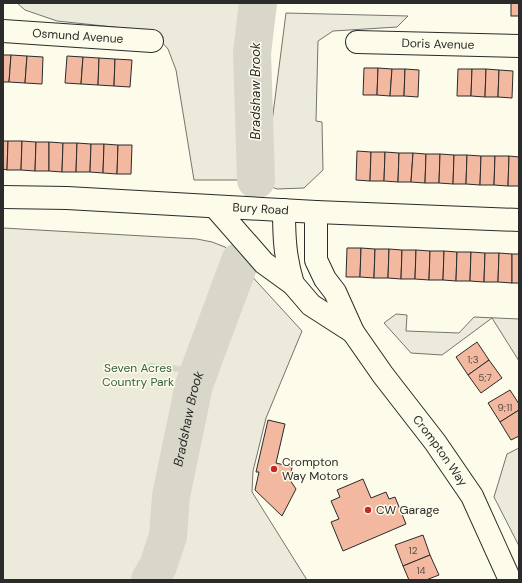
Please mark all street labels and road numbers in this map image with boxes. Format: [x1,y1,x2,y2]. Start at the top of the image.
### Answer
street label: Osmund Avenue [32,25,124,47]
street label: Doris Avenue [401,35,475,53]
street label: Bury Road [232,199,289,218]
street label: Crompton Way [409,412,471,490]

